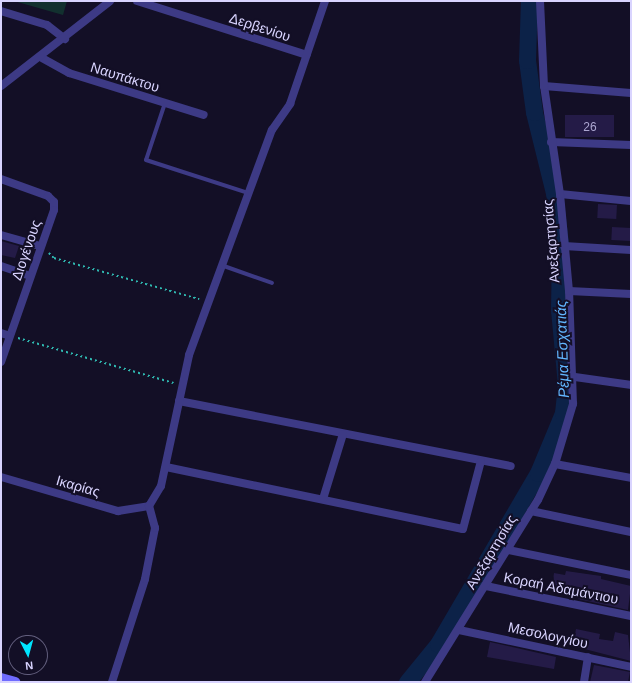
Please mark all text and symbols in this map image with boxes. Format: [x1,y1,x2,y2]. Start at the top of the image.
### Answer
street label: Δερβενίου [227,9,293,45]
street label: Ναυπάκτου [89,59,161,95]
house number: 26 [583,121,597,135]
street label: Ανεξαρτησίας [539,198,563,284]
street label: Διογένους [8,218,44,282]
water label: Ρέμα Εσχατιάς [551,300,573,398]
street label: Ικαρίας [54,472,102,500]
street label: Ανεξαρτησίας [462,512,520,592]
street label: Κοραή Αδαμάντιου [502,569,620,607]
street label: Μεσολογγίου [507,618,589,652]
north arrow [8,635,48,675]
text: N [25,660,34,672]

